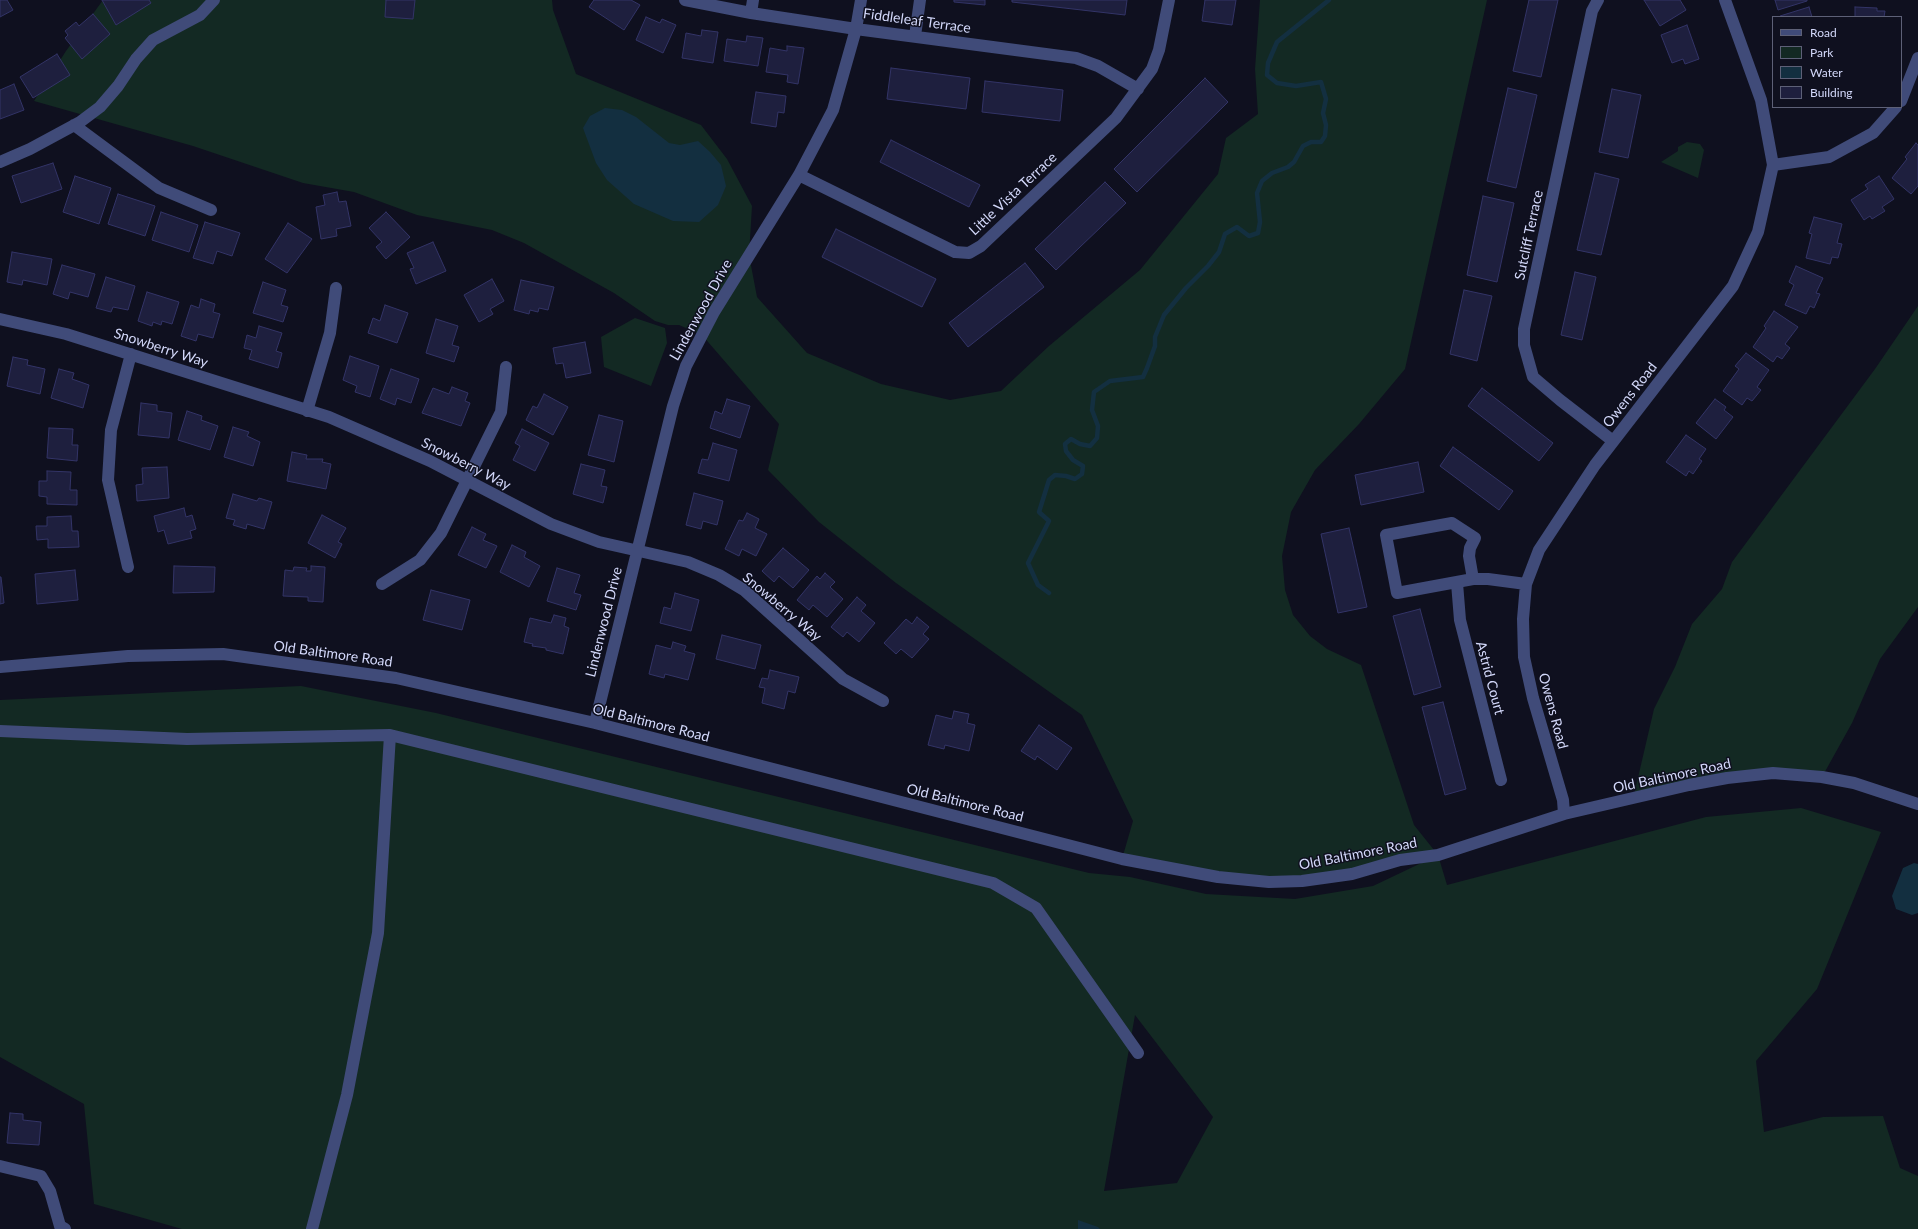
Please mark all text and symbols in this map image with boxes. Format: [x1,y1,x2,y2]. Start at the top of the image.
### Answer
street label: Fiddleleaf Terrace [862,5,972,37]
legend [1772,16,1902,108]
text: Road [1810,25,1837,40]
text: Park [1810,45,1833,60]
text: Water [1810,65,1843,80]
text: Building [1810,85,1853,100]
street label: Little Vista Terrace [966,149,1060,239]
street label: Sutcliff Terrace [1511,189,1547,281]
street label: Lindenwood Drive [666,257,736,363]
street label: Snowberry Way [112,325,210,371]
street label: Owens Road [1599,359,1661,431]
street label: Snowberry Way [419,434,513,494]
street label: Lindenwood Drive [582,565,626,679]
street label: Snowberry Way [739,569,825,645]
street label: Old Baltimore Road [272,637,394,671]
street label: Astrid Court [1472,639,1508,717]
street label: Owens Road [1535,671,1571,751]
street label: Old Baltimore Road [591,700,711,746]
street label: Old Baltimore Road [1612,755,1732,797]
street label: Old Baltimore Road [905,780,1025,826]
street label: Old Baltimore Road [1298,834,1418,874]

